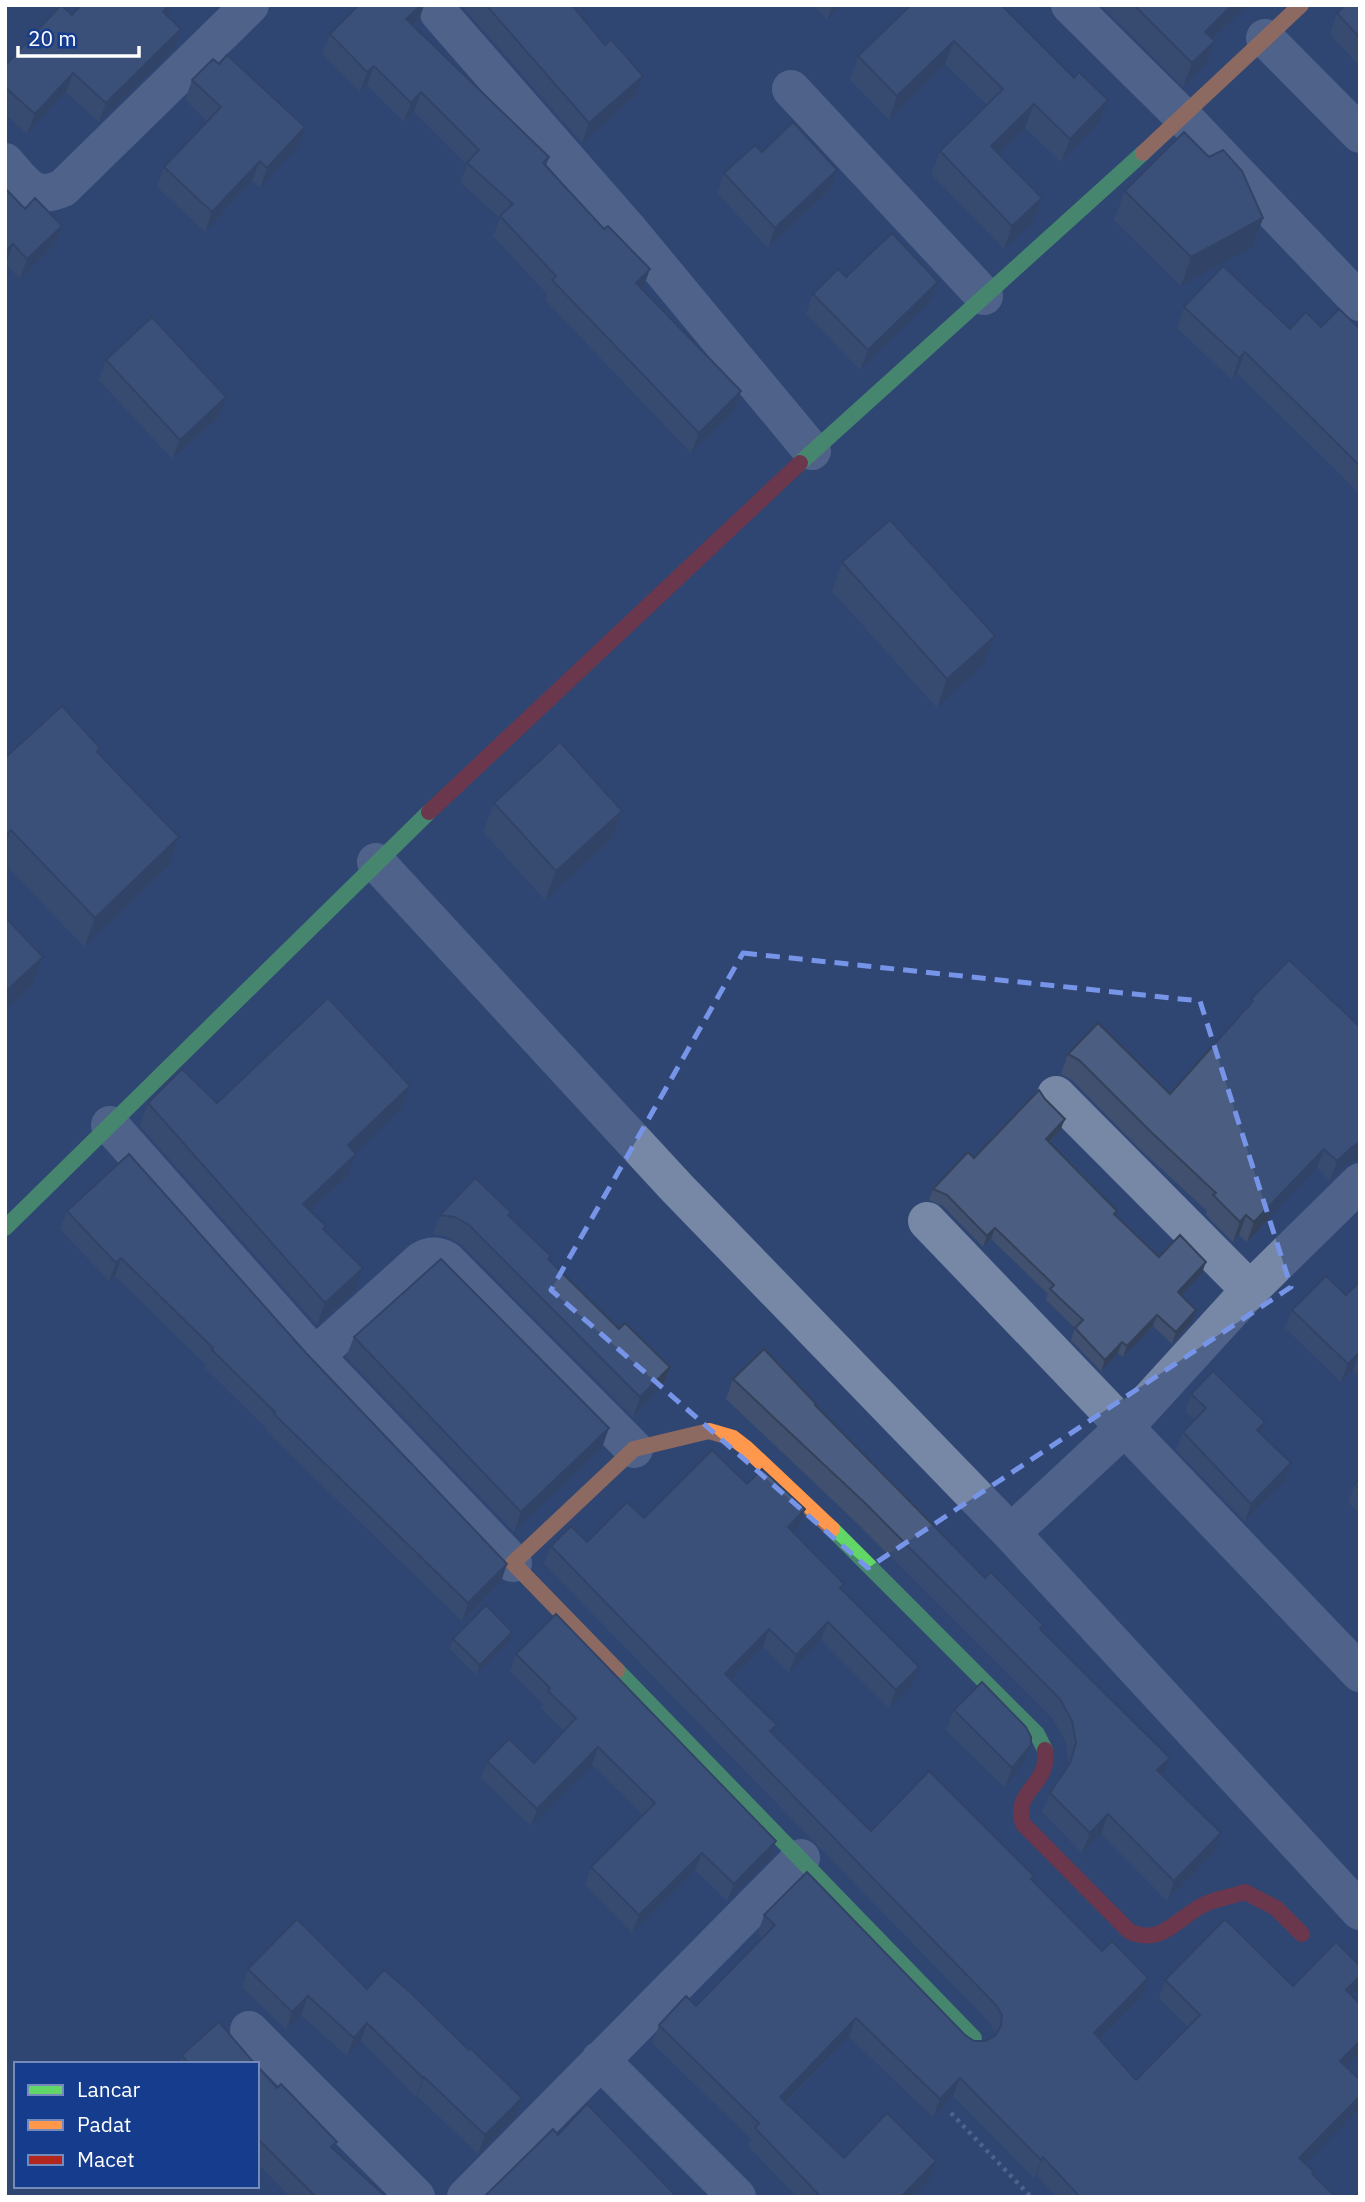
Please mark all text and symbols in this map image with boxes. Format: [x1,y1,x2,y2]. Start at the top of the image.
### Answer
scale bar [18,14,138,58]
text: 20 m [28,24,77,52]
legend [14,2062,259,2188]
text: Lancar [77,2075,140,2103]
text: Padat [77,2110,132,2138]
text: Macet [77,2145,135,2173]

